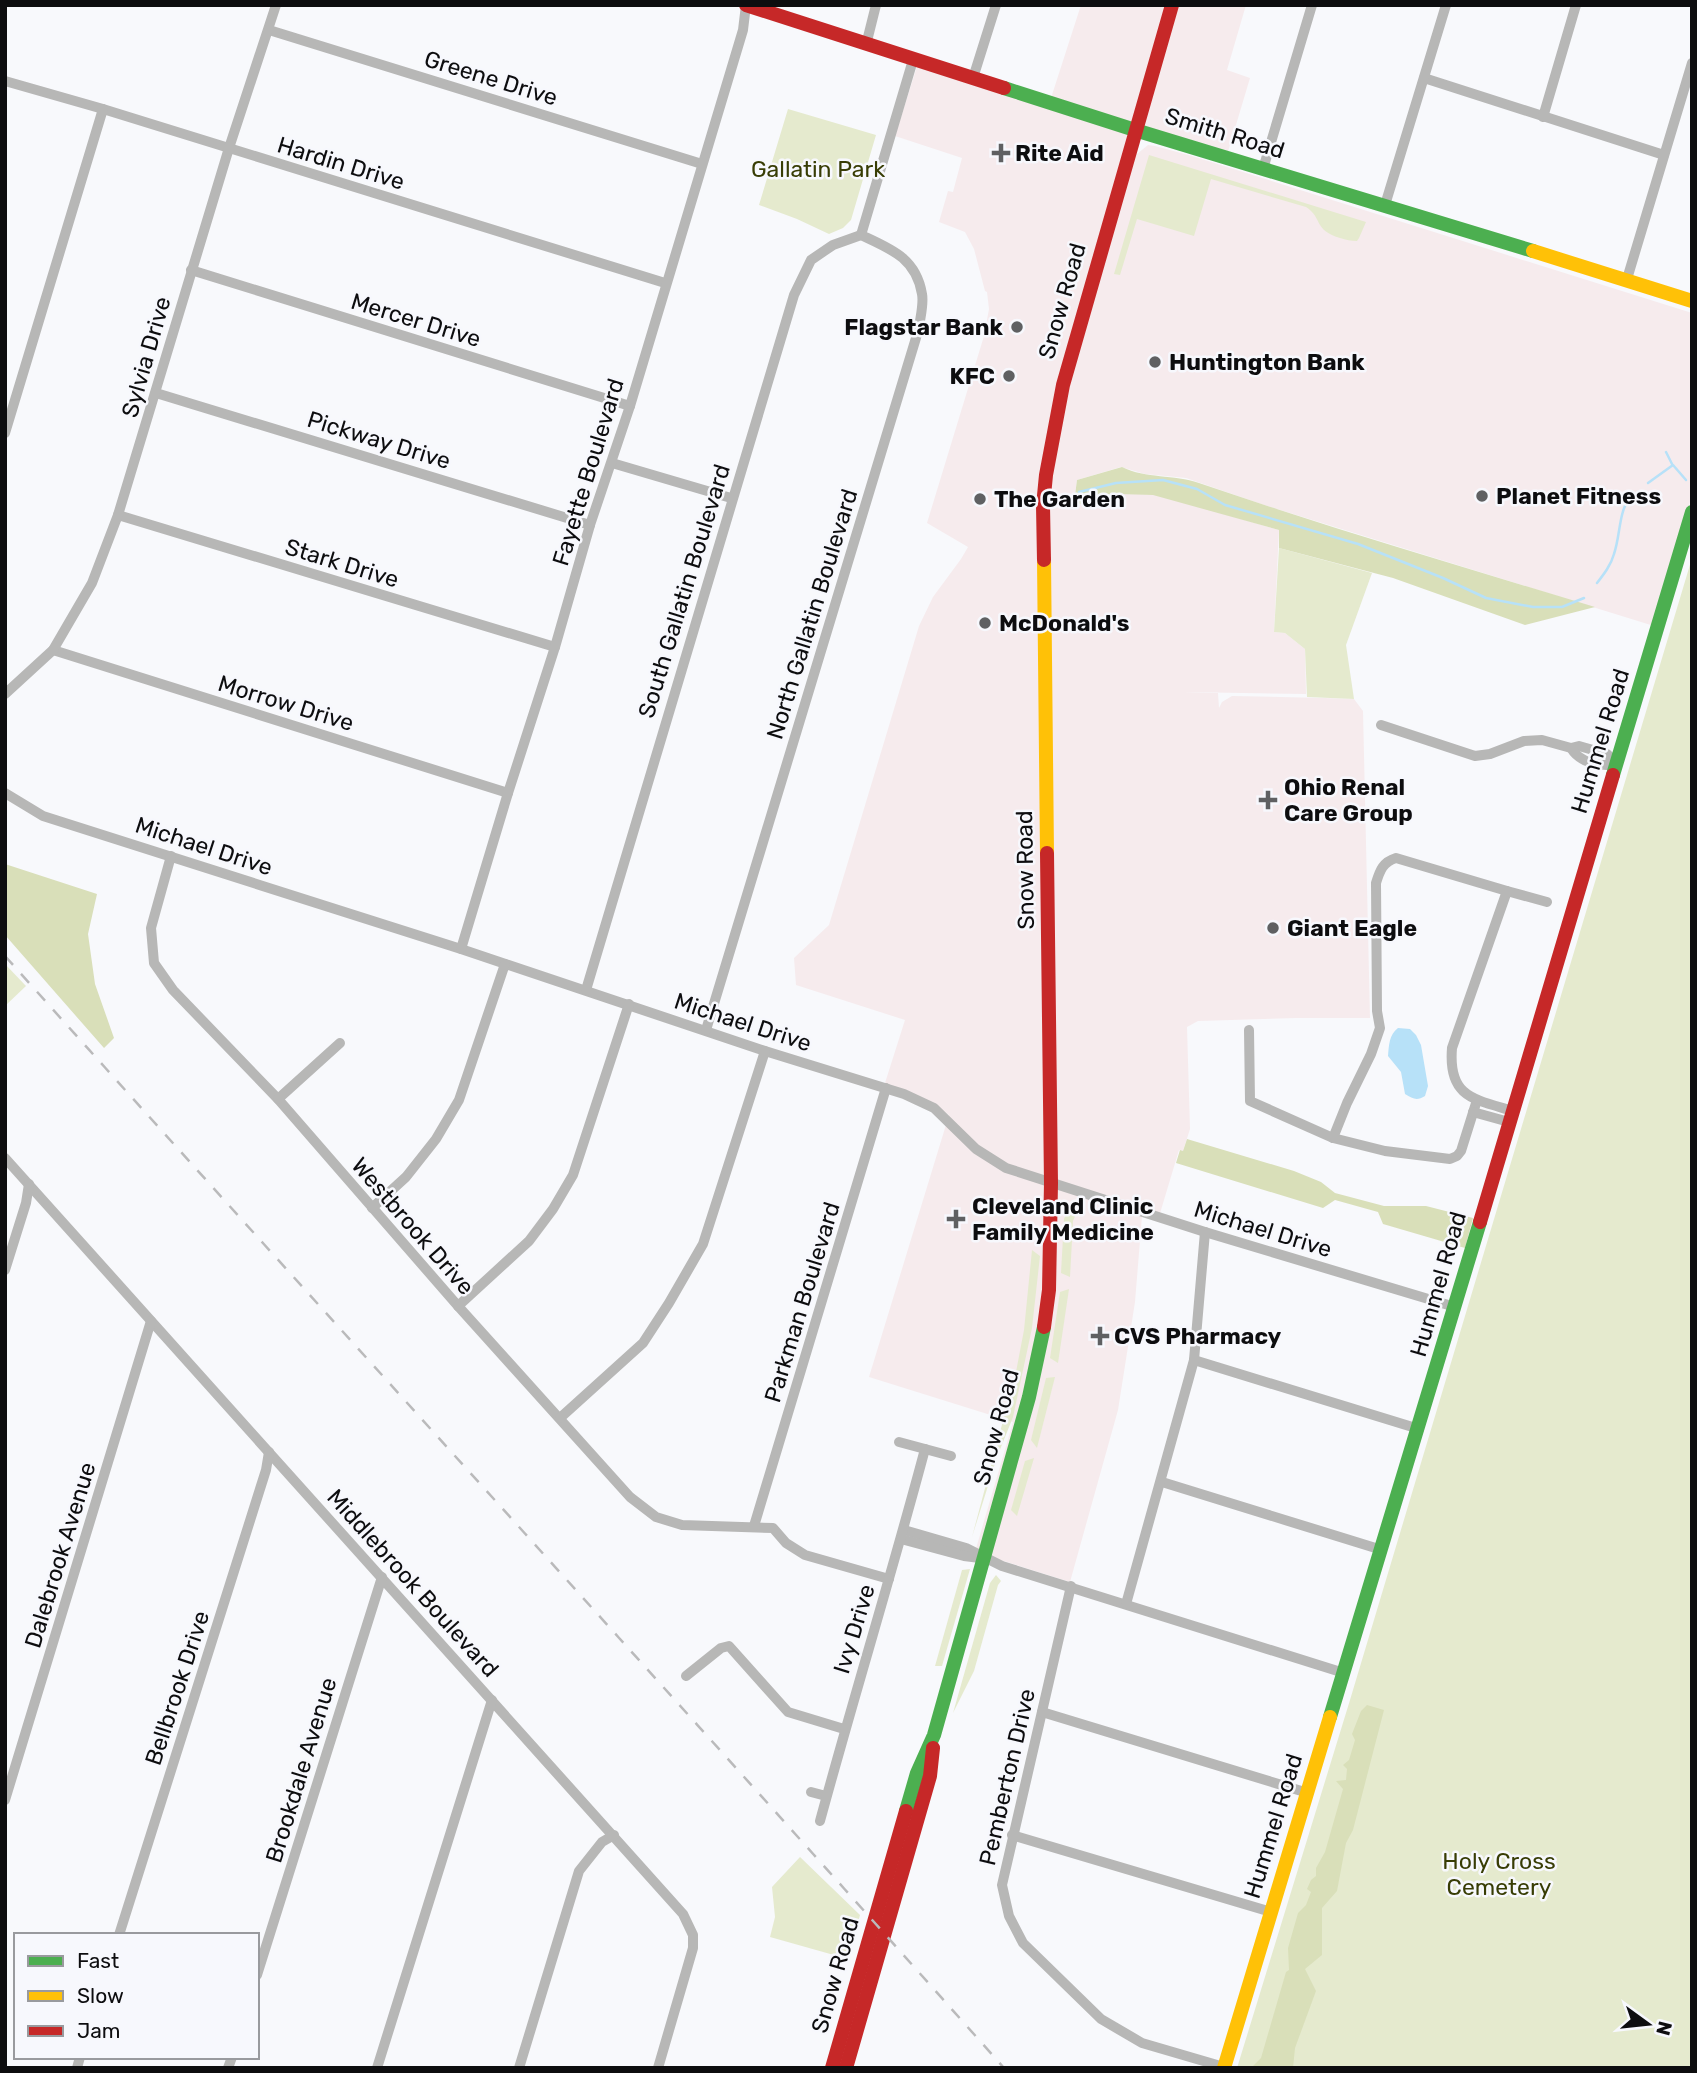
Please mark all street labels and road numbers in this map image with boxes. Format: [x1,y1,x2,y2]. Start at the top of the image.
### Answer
street label: Greene Drive [421,44,561,112]
street label: Smith Road [1162,102,1288,164]
street label: Hardin Drive [274,130,408,196]
street label: Snow Road [1032,240,1092,362]
street label: Mercer Drive [348,287,484,353]
street label: Sylvia Drive [115,293,177,421]
street label: Fayette Boulevard [546,375,630,569]
street label: Pickway Drive [304,405,454,475]
street label: South Gallatin Boulevard [632,461,736,721]
street label: North Gallatin Boulevard [761,485,863,743]
street label: Stark Drive [282,532,402,594]
street label: Hummel Road [1565,665,1635,817]
street label: Morrow Drive [215,669,357,737]
street label: Snow Road [1010,810,1040,930]
street label: Michael Drive [132,811,276,881]
street label: Michael Drive [671,987,815,1057]
street label: Westbrook Drive [346,1152,480,1300]
street label: Michael Drive [1191,1195,1335,1263]
street label: Parkman Boulevard [758,1198,846,1406]
street label: Hummel Road [1404,1208,1472,1360]
street label: Snow Road [967,1366,1025,1488]
street label: Dalebrook Avenue [18,1459,102,1651]
street label: Middlebrook Boulevard [321,1483,505,1683]
street label: Ivy Drive [827,1581,881,1677]
street label: Bellbrook Drive [139,1607,215,1769]
street label: Brookdale Avenue [260,1674,342,1866]
street label: Pemberton Drive [973,1686,1041,1868]
street label: Hummel Road [1238,1750,1308,1902]
street label: Snow Road [805,1914,865,2036]

